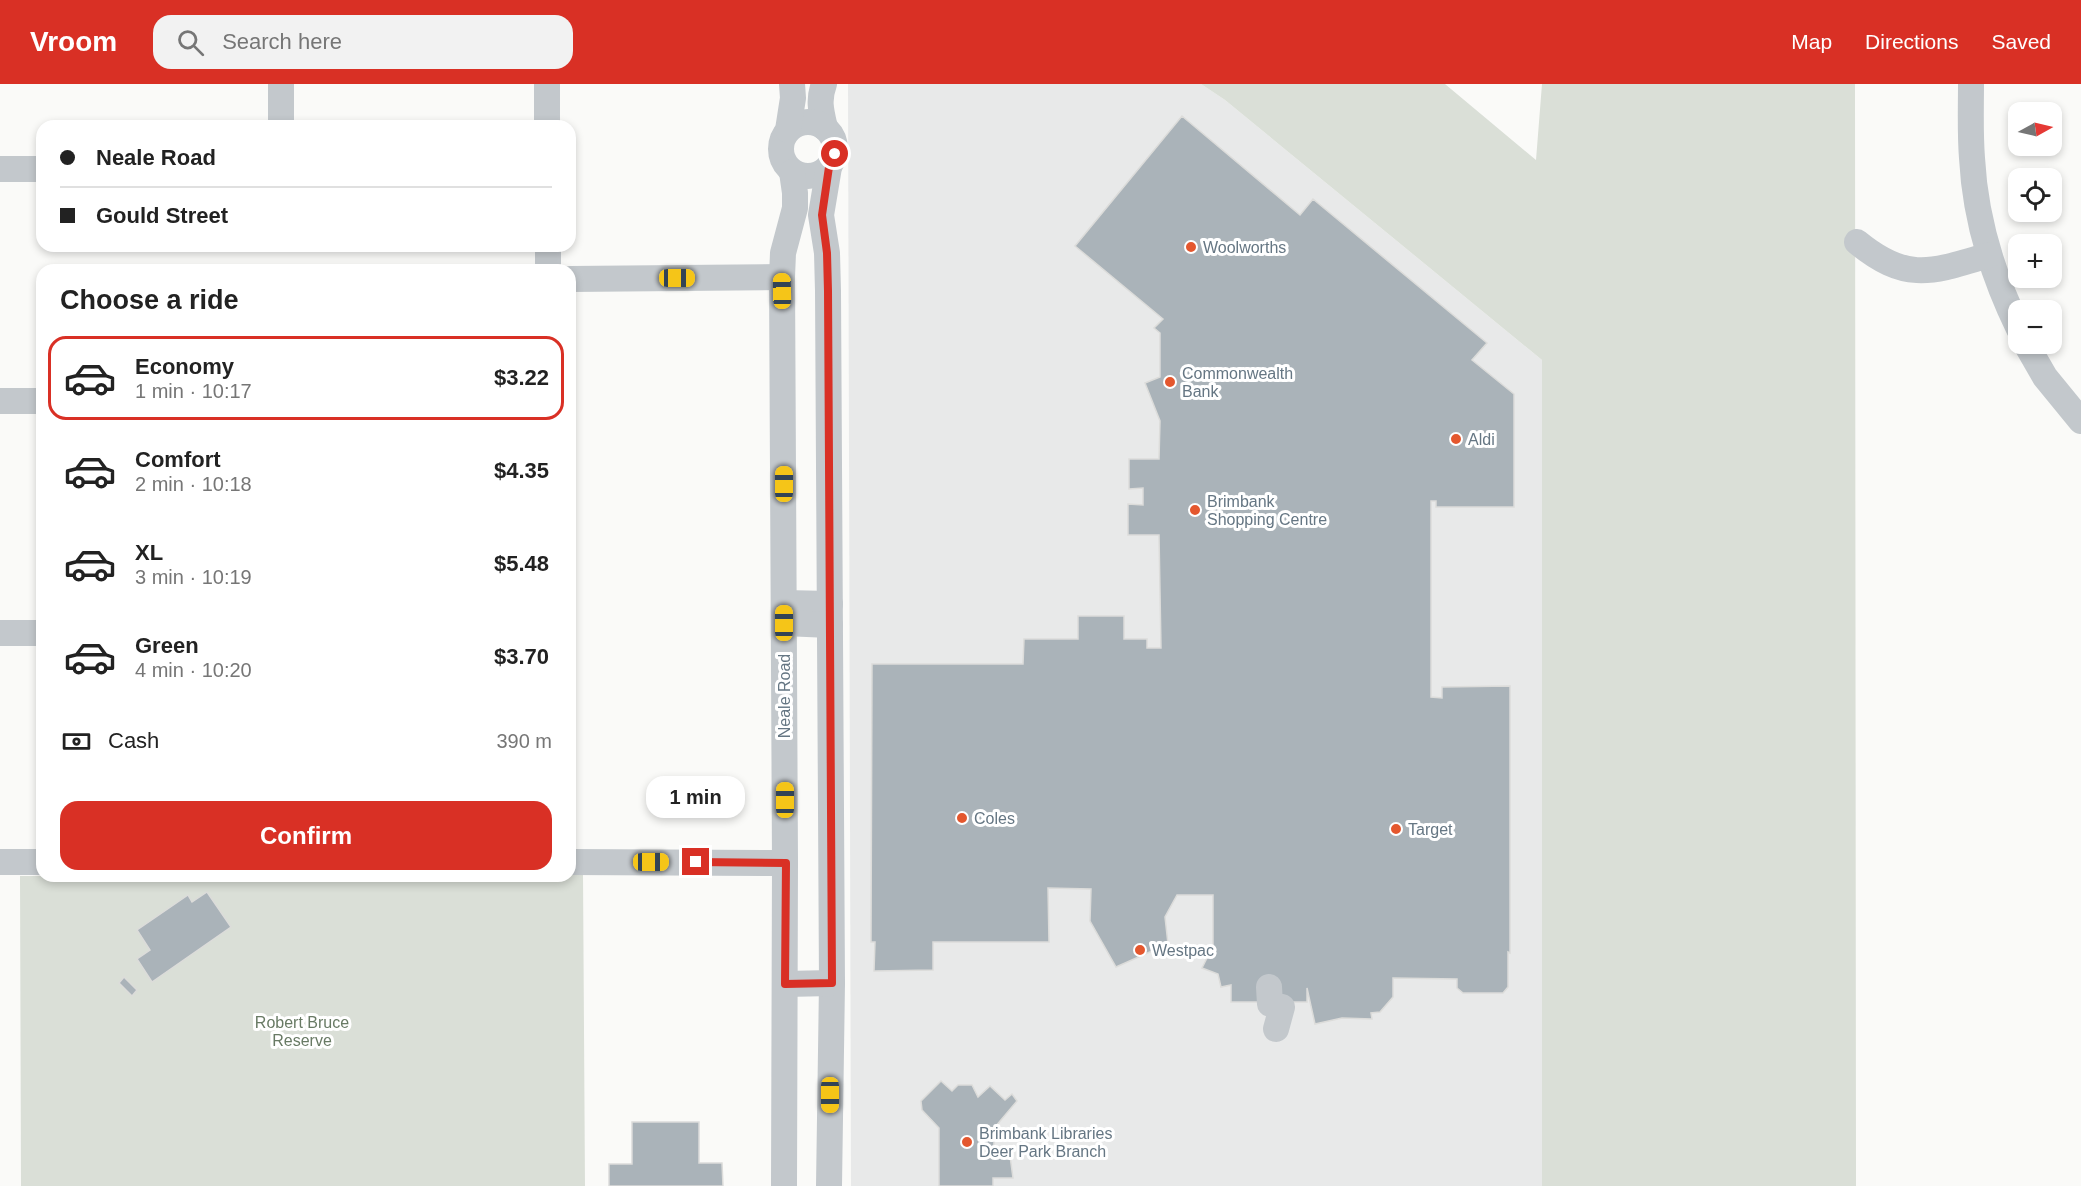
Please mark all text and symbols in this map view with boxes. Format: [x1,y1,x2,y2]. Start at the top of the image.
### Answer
search box [153,15,573,69]
text: Vroom [30,26,117,57]
icon: search [174,26,207,59]
text: Search here [222,29,342,54]
text: Map [1791,30,1832,53]
text: Directions [1865,30,1958,53]
text: Saved [1991,30,2051,53]
north arrow [2008,102,2062,156]
map controls [2008,102,2062,354]
route start [821,140,848,167]
text: Neale Road [96,145,216,170]
button: locate [2008,168,2062,222]
text: Gould Street [96,203,228,228]
button: + [2008,234,2062,288]
place label: Woolworths [1203,239,1286,256]
marker: Woolworths [1184,240,1198,254]
car [659,269,695,287]
car [773,273,791,309]
text: Choose a ride [60,285,239,315]
button: − [2008,300,2062,354]
icon: car [63,351,117,405]
text: Economy [135,354,234,379]
text: $3.22 [494,365,549,390]
place label: Commonwealth Bank [1182,365,1293,400]
marker: Commonwealth Bank [1163,375,1177,389]
text: 1 min · 10:17 [135,380,252,402]
place label: Aldi [1468,431,1495,448]
marker: Aldi [1449,432,1463,446]
icon: car [63,444,117,498]
text: Comfort [135,447,221,472]
text: $4.35 [494,458,549,483]
car [775,466,793,502]
text: 2 min · 10:18 [135,473,252,495]
place label: Brimbank Shopping Centre [1207,493,1327,528]
marker: Brimbank Shopping Centre [1188,503,1202,517]
icon: car [63,537,117,591]
text: XL [135,540,163,565]
text: $5.48 [494,551,549,576]
text: 3 min · 10:19 [135,566,252,588]
car [775,605,793,641]
icon: car [63,630,117,684]
text: Green [135,633,199,658]
text: $3.70 [494,644,549,669]
street label: Neale Road [776,654,793,738]
text: 4 min · 10:20 [135,659,252,681]
icon: cash [60,725,93,758]
text: Cash [108,728,159,753]
text: 390 m [496,730,552,752]
callout: 1 min [646,775,746,817]
car [776,782,794,818]
text: 1 min [669,786,722,808]
button: Confirm [60,801,552,870]
place label: Coles [974,810,1015,827]
marker: Coles [955,811,969,825]
place label: Target [1408,821,1453,838]
marker: Target [1389,822,1403,836]
route end [682,848,709,875]
car [633,853,669,871]
place label: Westpac [1152,942,1214,959]
marker: Westpac [1133,943,1147,957]
park label: Robert Bruce Reserve [255,1014,349,1049]
car [821,1077,839,1113]
place label: Brimbank Libraries Deer Park Branch [979,1125,1112,1160]
marker: Brimbank Libraries Deer Park Branch [960,1135,974,1149]

